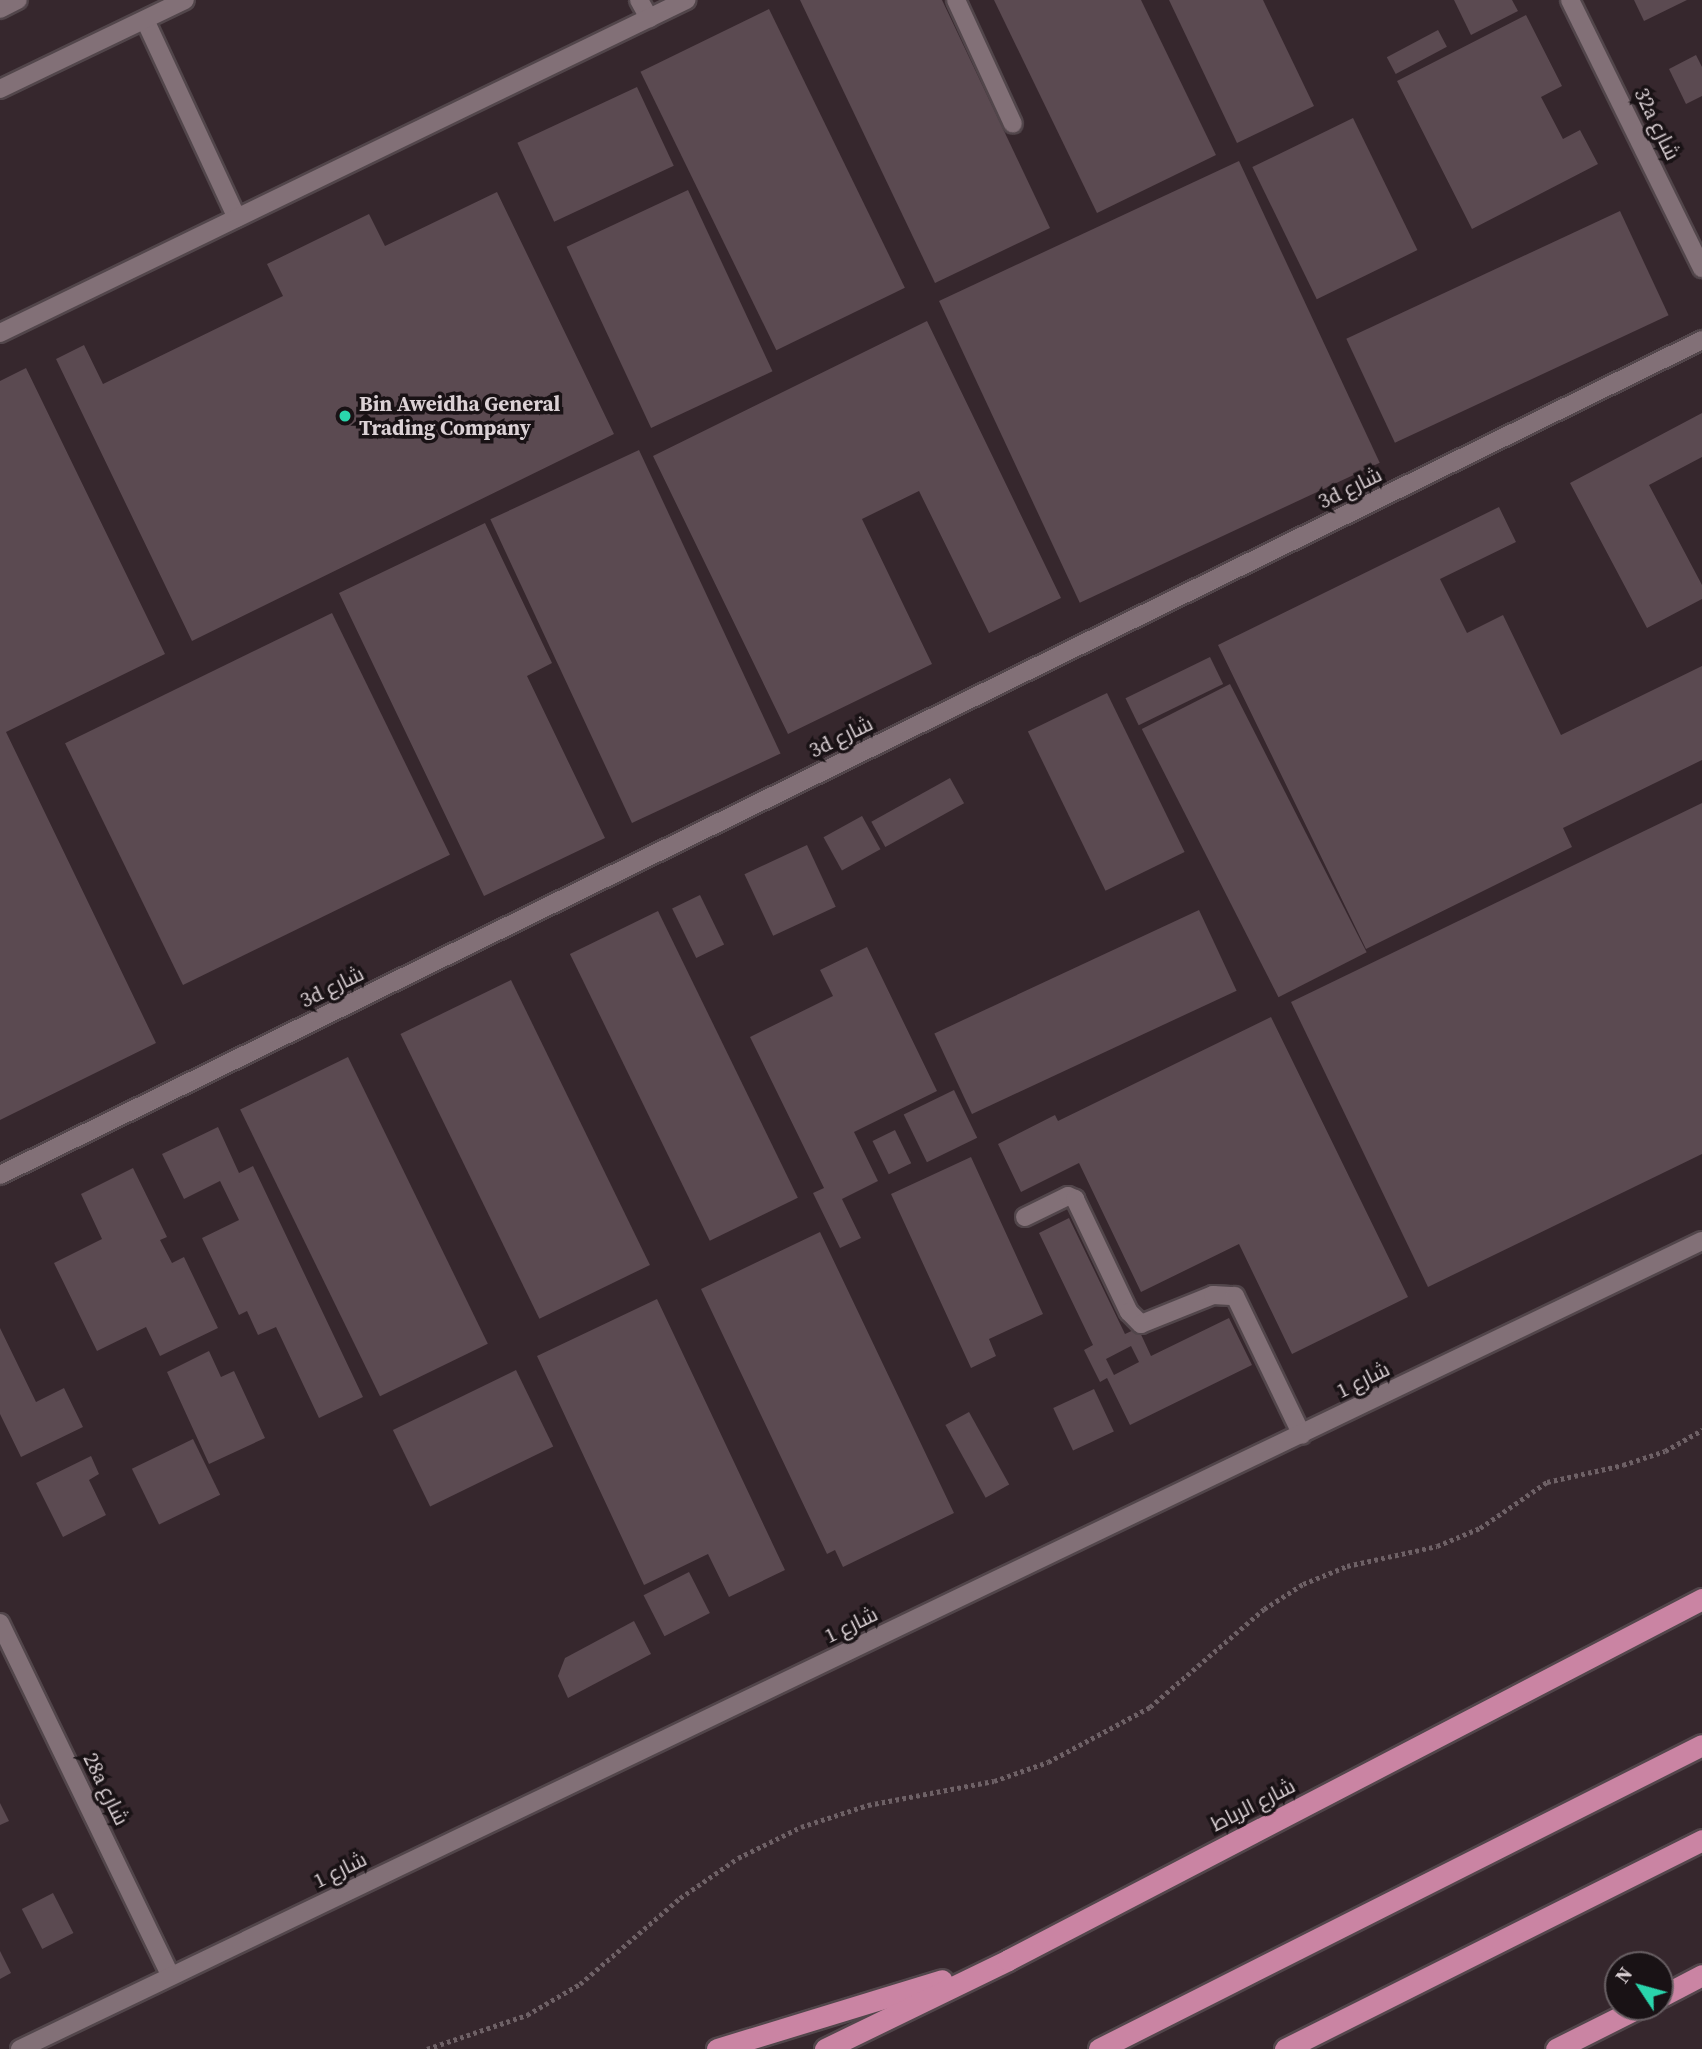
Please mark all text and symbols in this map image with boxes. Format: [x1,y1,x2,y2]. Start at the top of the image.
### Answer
street label: 32a شارع [1629,84,1685,164]
place label: Bin Aweidha General Trading Company [359,391,560,441]
marker: Bin Aweidha General Trading Company [337,408,353,424]
street label: 3d شارع [1314,462,1386,514]
street label: 3d شارع [805,711,877,763]
street label: 3d شارع [296,961,368,1013]
street label: شارع 1 [1332,1356,1394,1404]
street label: شارع 1 [820,1601,882,1649]
street label: 28a شارع [78,1749,134,1829]
street label: شارع الرباط [1207,1773,1299,1837]
street label: شارع 1 [309,1846,371,1894]
north arrow [1604,1951,1674,2021]
text: N [1609,1962,1638,1988]

